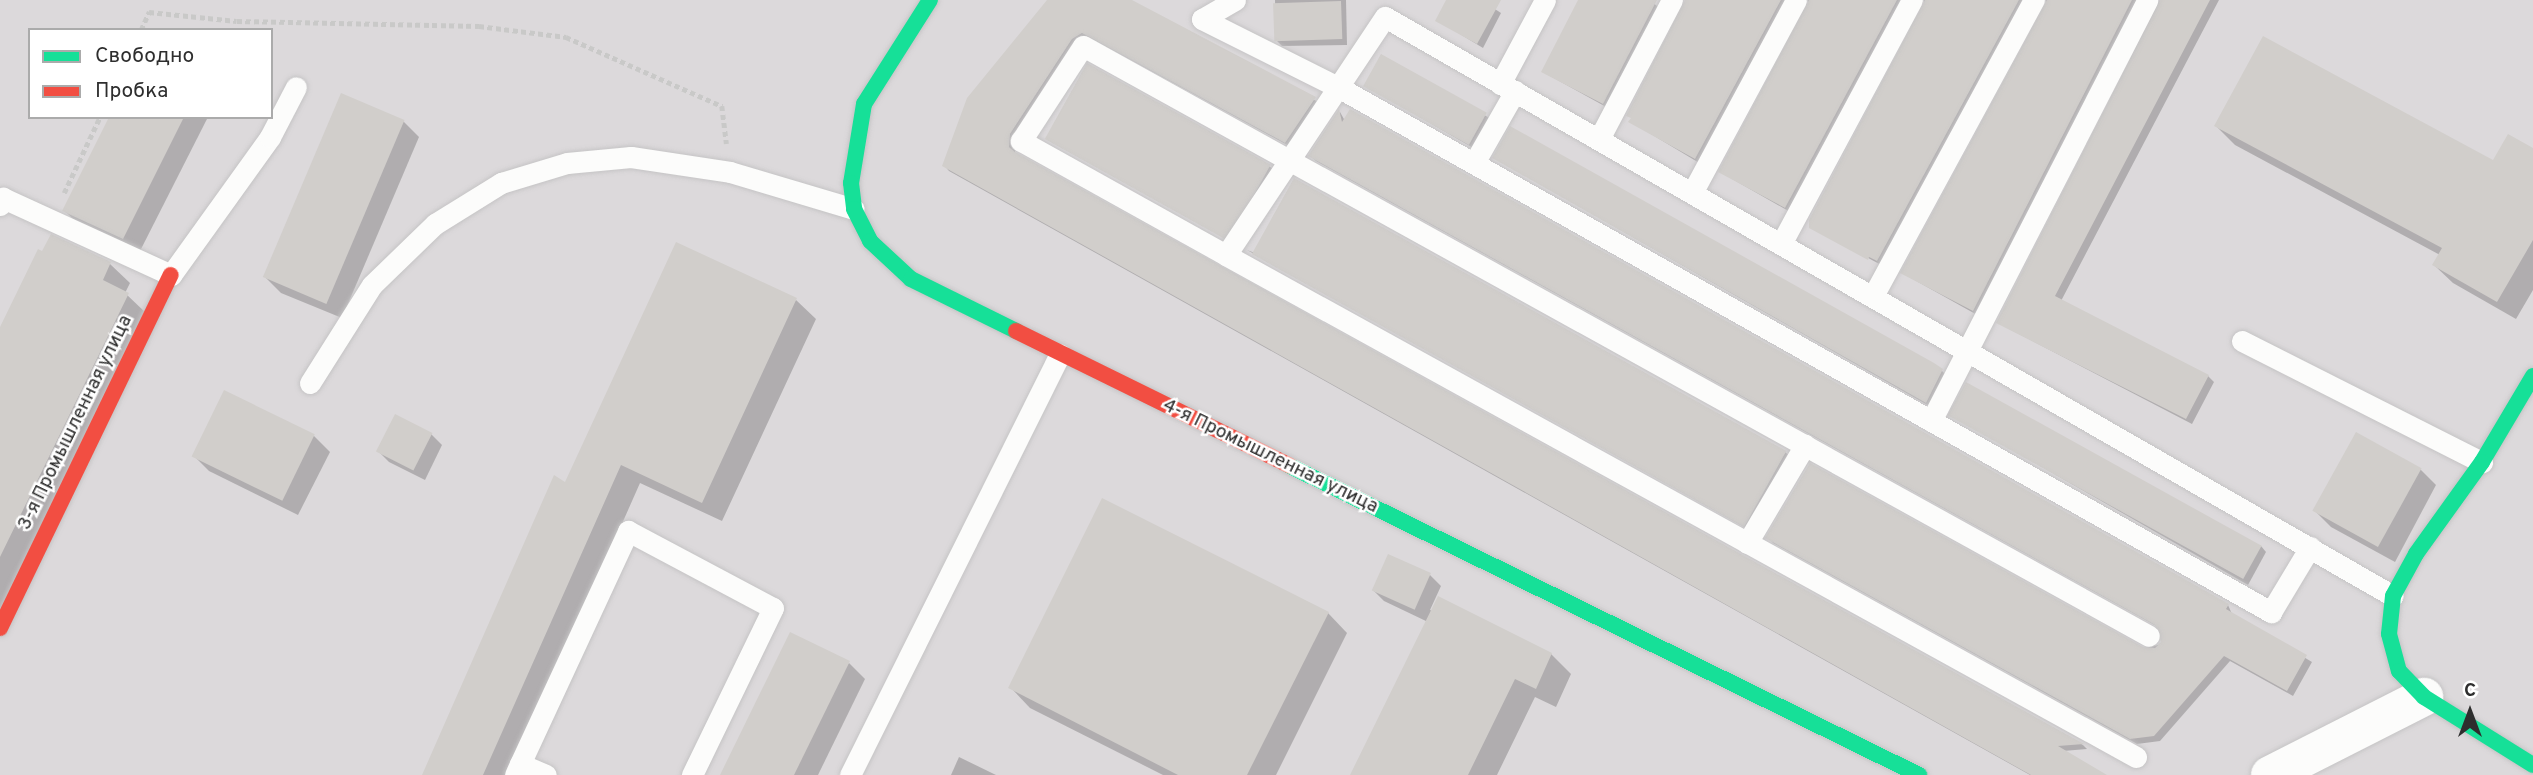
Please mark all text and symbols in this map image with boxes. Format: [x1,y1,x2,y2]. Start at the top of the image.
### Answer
legend [28,28,273,119]
text: Свободно [95,43,194,70]
text: Пробка [95,78,168,105]
street label: 3-я Промышленная улица [14,312,138,534]
street label: 4-я Промышленная улица [1159,395,1381,519]
north arrow [2435,677,2505,747]
text: С [2464,679,2476,703]

